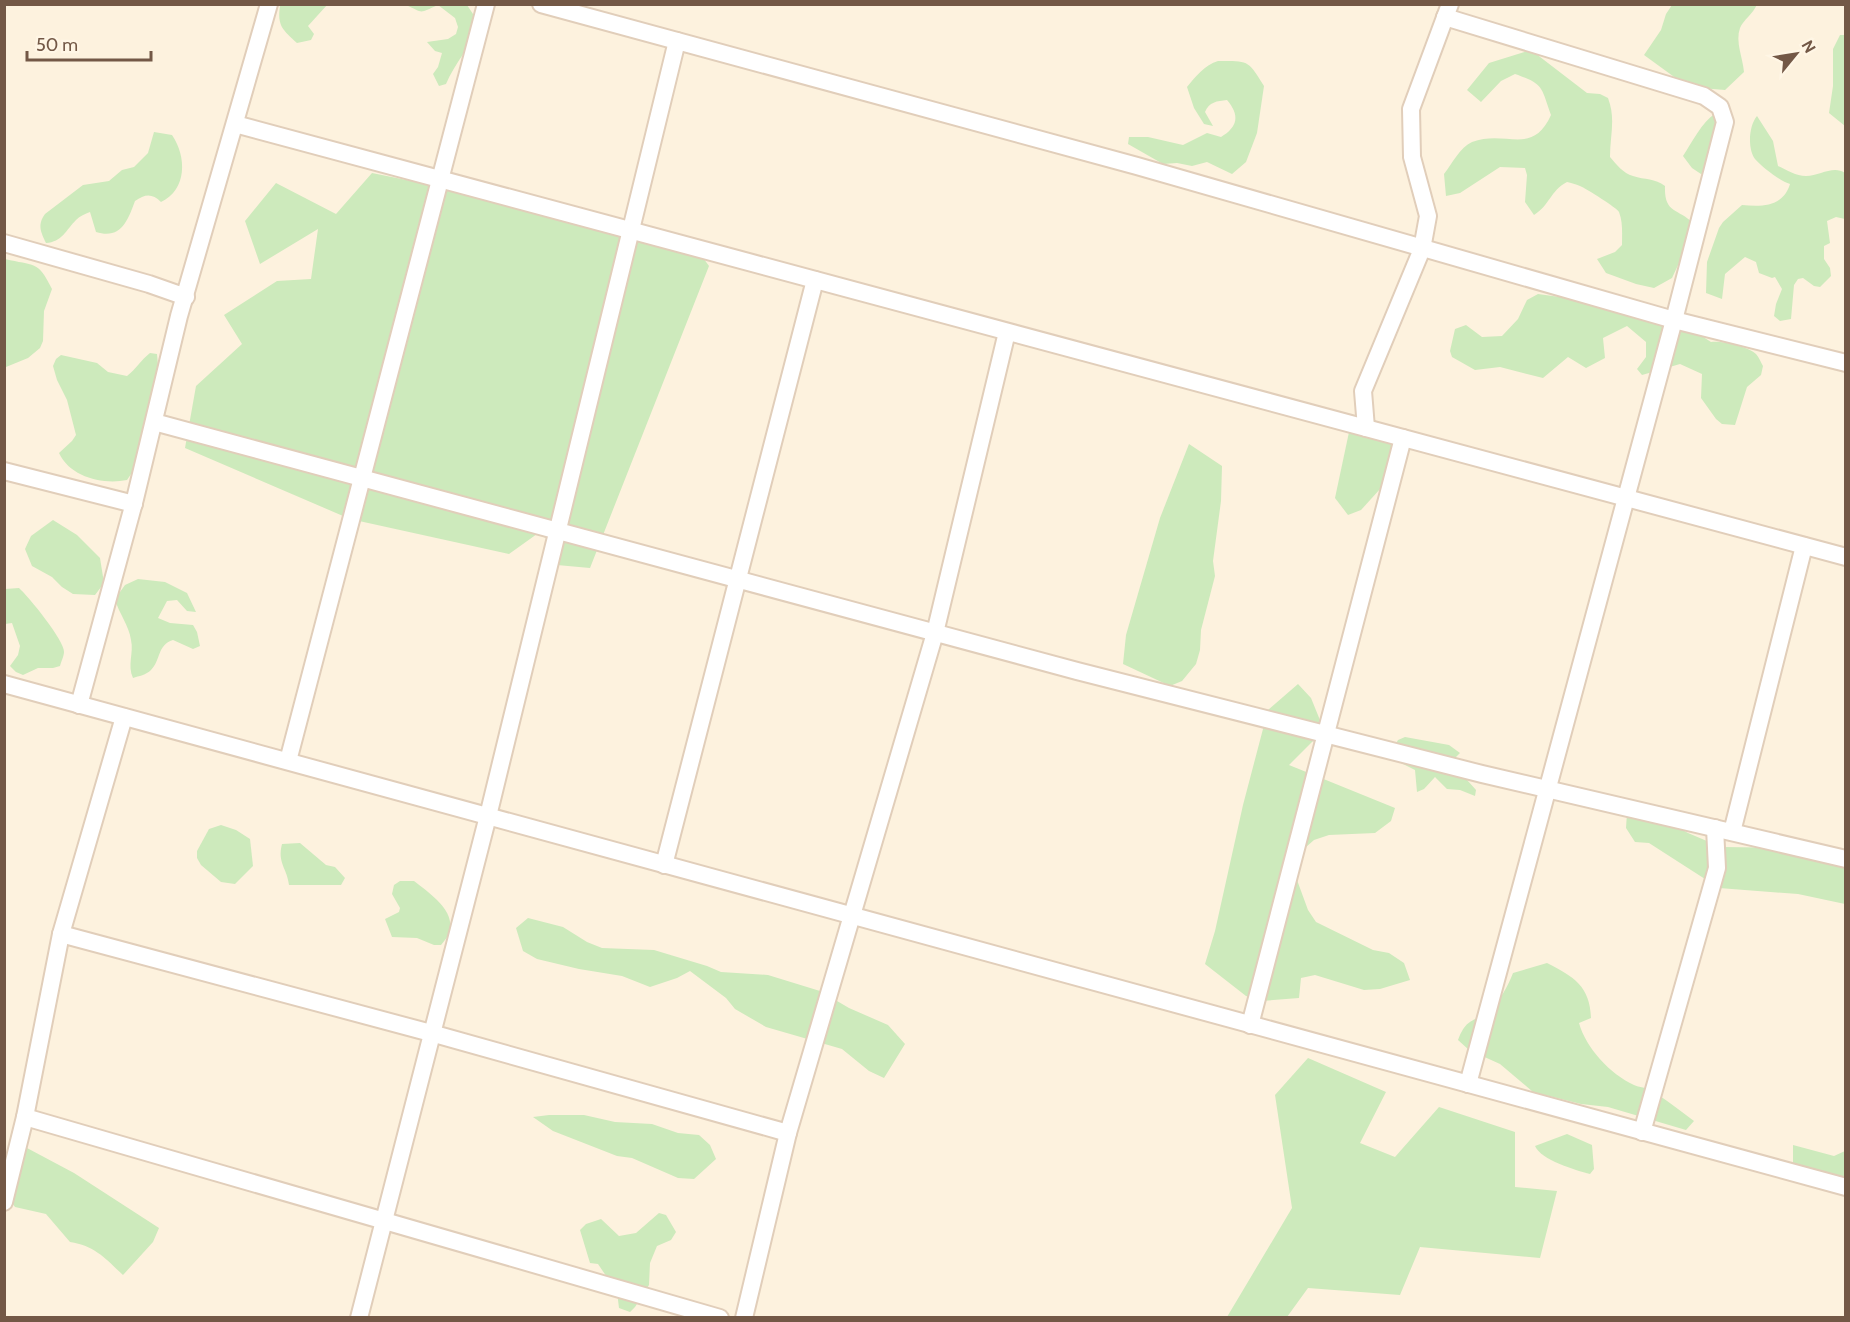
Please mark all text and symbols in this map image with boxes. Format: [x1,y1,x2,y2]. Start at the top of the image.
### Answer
scale bar [27,24,152,62]
north arrow [1766,24,1826,84]
text: 50 m [36,34,78,56]
text: N [1798,37,1820,56]

